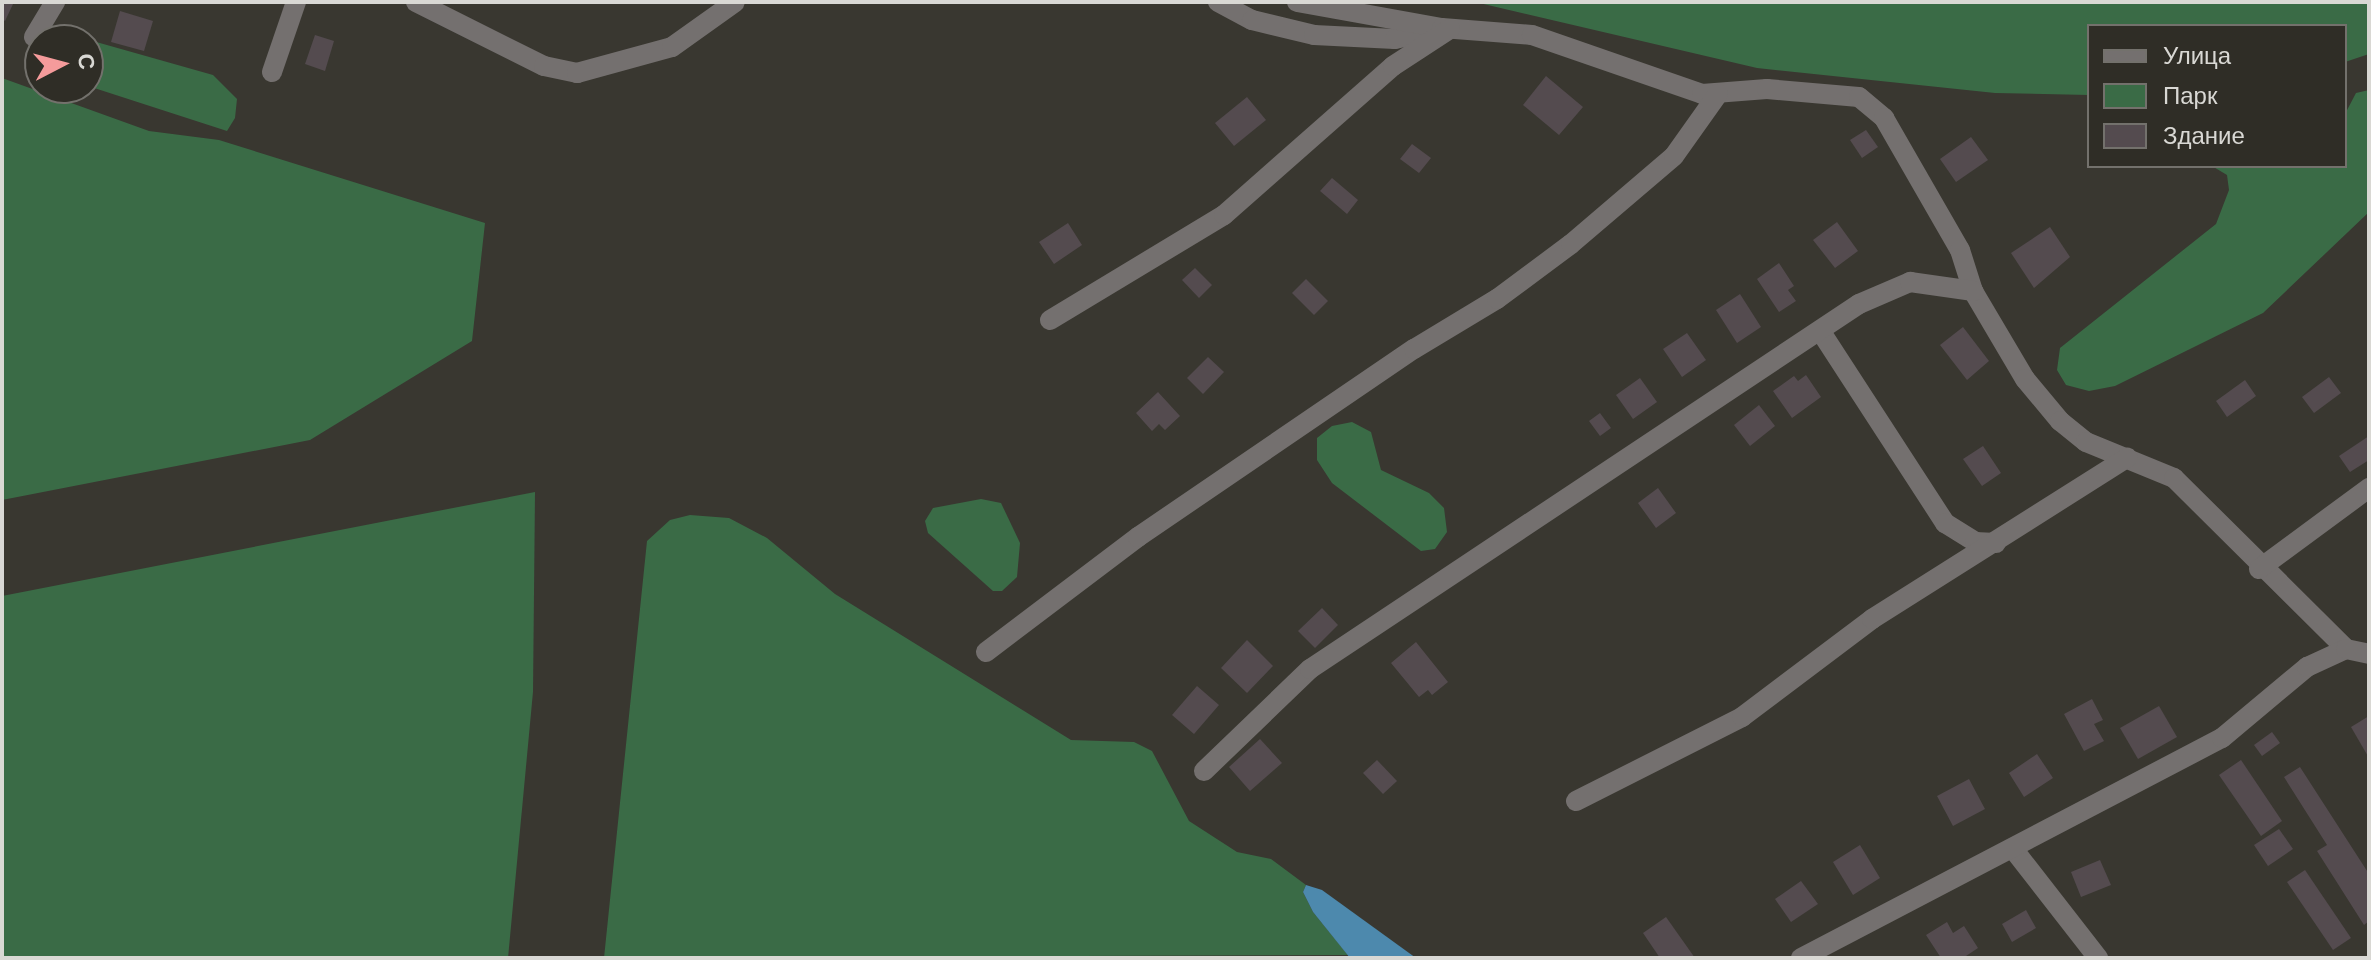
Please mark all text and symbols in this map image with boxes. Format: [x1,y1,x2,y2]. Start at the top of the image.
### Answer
north arrow [24,24,104,104]
legend [2087,24,2347,168]
text: Улица [2163,42,2231,69]
text: С [73,52,100,71]
text: Парк [2163,82,2217,109]
text: Здание [2163,122,2245,149]

